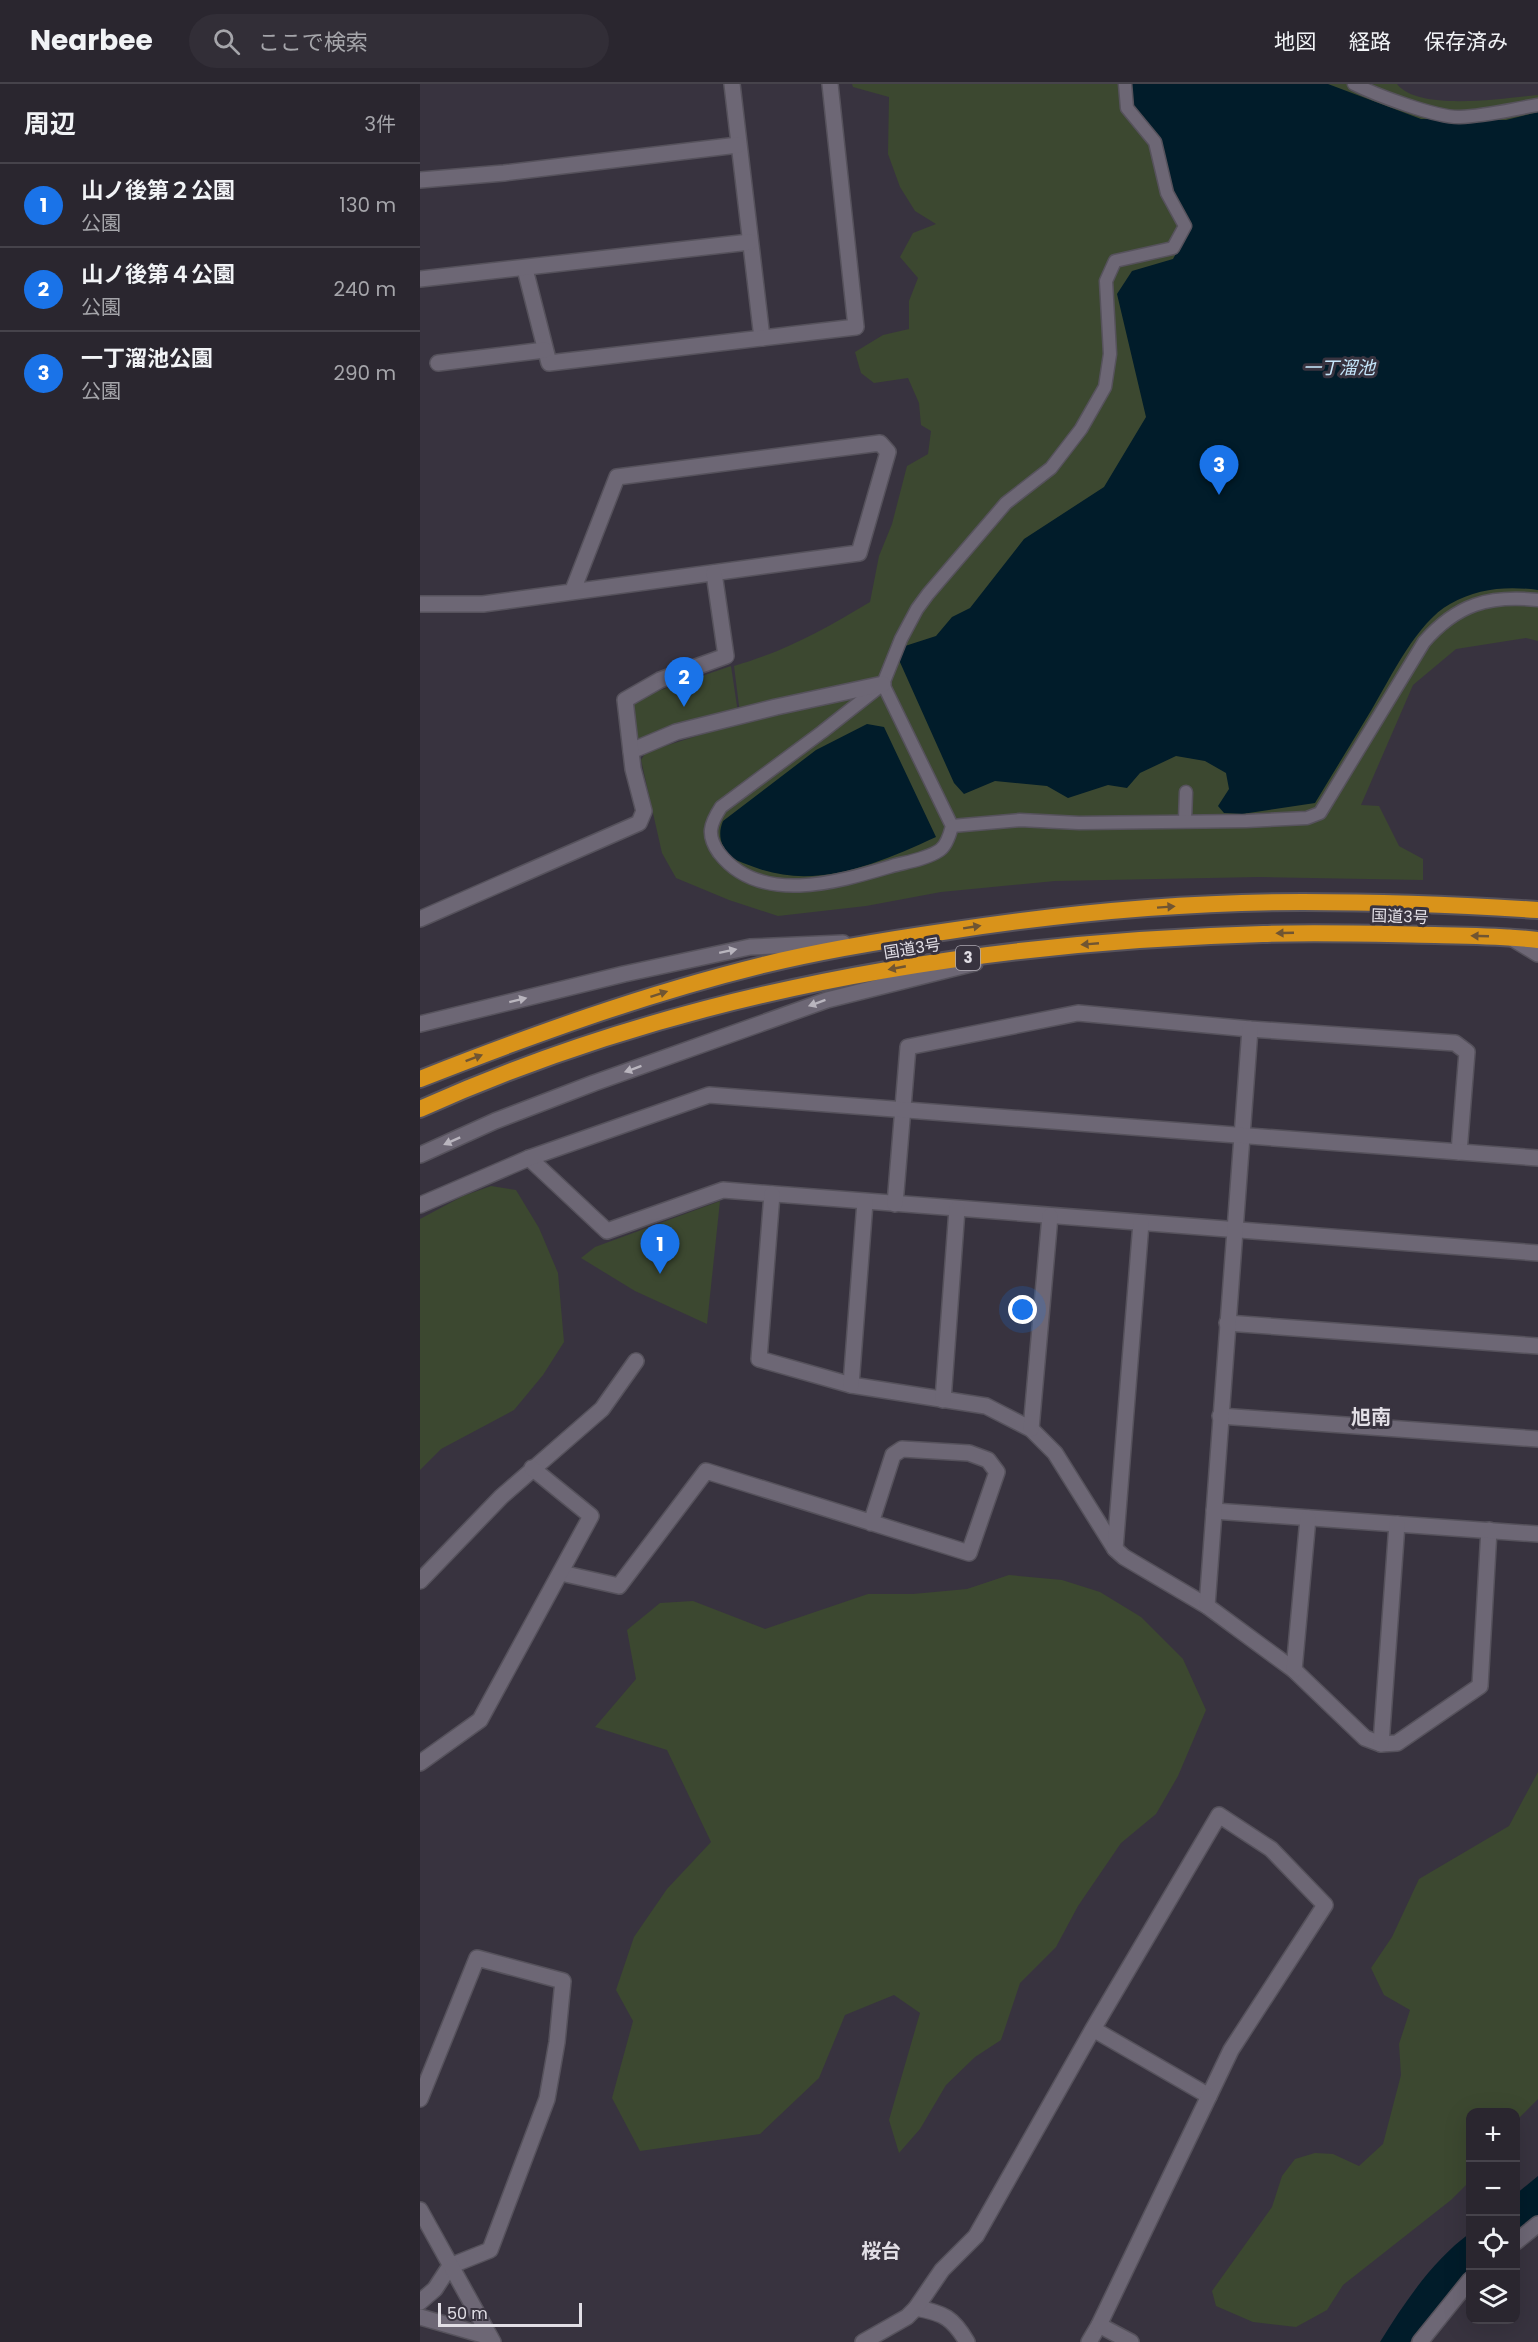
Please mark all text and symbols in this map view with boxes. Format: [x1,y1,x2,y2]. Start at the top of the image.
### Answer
search box [189,14,609,68]
text: Nearbee [30,21,153,60]
icon: search [210,25,243,58]
text: ここで検索 [258,27,368,58]
text: 地図 [1274,27,1316,56]
text: 経路 [1349,27,1391,56]
text: 保存済み [1424,27,1508,56]
text: 周辺 [24,106,76,142]
text: 3件 [364,110,396,138]
text: 山ノ後第２公園 [81,175,235,206]
text: 1 [40,191,47,219]
text: 130 m [339,191,396,219]
text: 公園 [81,209,121,237]
text: 山ノ後第４公園 [81,259,235,290]
text: 2 [38,275,49,303]
text: 240 m [333,275,396,303]
text: 公園 [81,293,121,321]
text: 一丁溜池公園 [81,343,213,374]
water label: 一丁溜池 [1303,355,1377,380]
text: 3 [37,359,50,387]
text: 290 m [333,359,396,387]
text: 公園 [81,377,121,405]
pin: 3 [1200,446,1238,495]
pin: 2 [664,658,704,707]
one-way arrow [1157,902,1176,912]
street label: 国道3号 [1371,904,1429,929]
one-way arrow [963,922,982,931]
one-way arrow [1275,929,1294,938]
one-way arrow [1470,932,1489,941]
street label: 国道3号 [882,933,942,964]
one-way arrow [1081,939,1100,949]
one-way arrow [719,946,738,955]
road number: 3 [956,946,980,970]
one-way arrow [887,964,906,973]
one-way arrow [650,989,668,998]
one-way arrow [508,995,527,1005]
one-way arrow [807,999,825,1009]
one-way arrow [466,1053,484,1063]
one-way arrow [624,1065,642,1074]
one-way arrow [443,1136,460,1145]
pin: 1 [640,1224,680,1274]
your location [1008,1295,1037,1324]
district label: 旭南 [1351,1403,1391,1431]
map controls [1466,2108,1520,2324]
button: + [1466,2108,1520,2162]
button: − [1466,2162,1520,2216]
button: locate [1466,2216,1520,2270]
district label: 桜台 [861,2237,901,2265]
button: layers [1466,2270,1520,2324]
scale bar [438,2300,582,2328]
text: 50 m [447,2302,488,2325]

